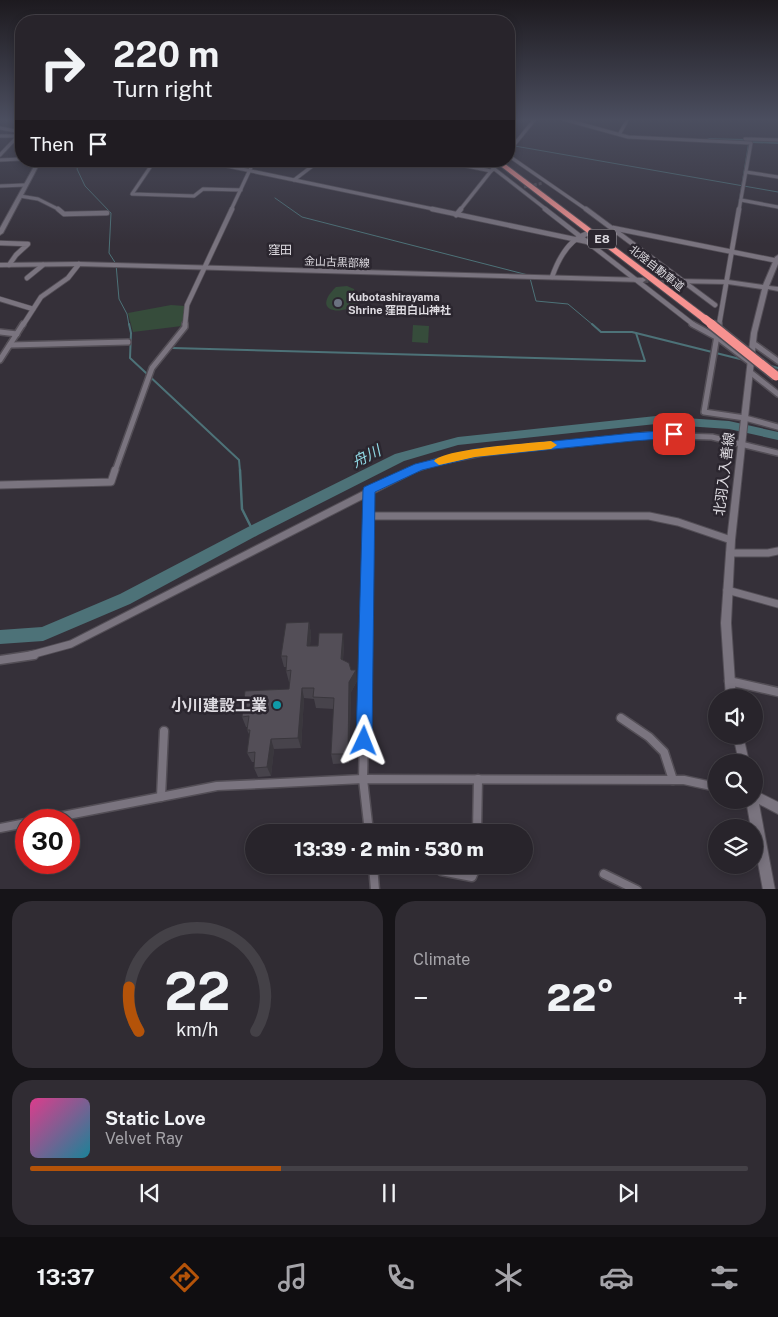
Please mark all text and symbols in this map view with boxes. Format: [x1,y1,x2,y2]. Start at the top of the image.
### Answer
text: 220 m [113,34,219,75]
icon: right [30,35,95,100]
text: Turn right [113,76,213,102]
icon: arrive [84,130,112,158]
text: Then [30,133,74,155]
road number: E8 [588,230,616,248]
district label: 窪田 [268,243,292,257]
street label: 北陸自動車道 [627,243,687,293]
street label: 金山古黒部線 [304,255,370,269]
place label: Kubotashirayama Shrine 窪田白山神社 [348,291,451,316]
marker: Kubotashirayama Shrine 窪田白山神社 [332,297,344,309]
pin [653,413,695,455]
icon: arrive [660,420,688,448]
street label: 北羽入入善線 [711,431,737,517]
water label: 舟川 [349,441,385,470]
map controls [708,689,763,874]
button: sound [708,689,763,744]
place label: 小川建設工業 [171,696,267,715]
marker: 小川建設工業 [271,699,283,711]
position arrow [337,714,389,766]
button: search [708,754,763,809]
speed limit sign: 30 [15,809,80,874]
button: layers [708,819,763,874]
text: 13:39 · 2 min · 530 m [294,838,484,860]
text: Climate [413,950,470,969]
text: 22 [164,961,231,1022]
text: 22° [547,975,614,1020]
text: − [413,981,429,1014]
text: + [732,981,748,1014]
text: km/h [176,1019,219,1040]
text: Static Love [105,1107,206,1129]
text: Velvet Ray [105,1129,183,1148]
icon: previous [136,1179,164,1207]
icon: pause [375,1179,403,1207]
icon: next [614,1179,642,1207]
icon: directions [167,1260,202,1295]
icon: music [275,1260,310,1295]
icon: phone [383,1260,418,1295]
icon: climate [491,1260,526,1295]
icon: car [599,1260,634,1295]
icon: filters [707,1260,742,1295]
text: 13:37 [36,1264,94,1290]

